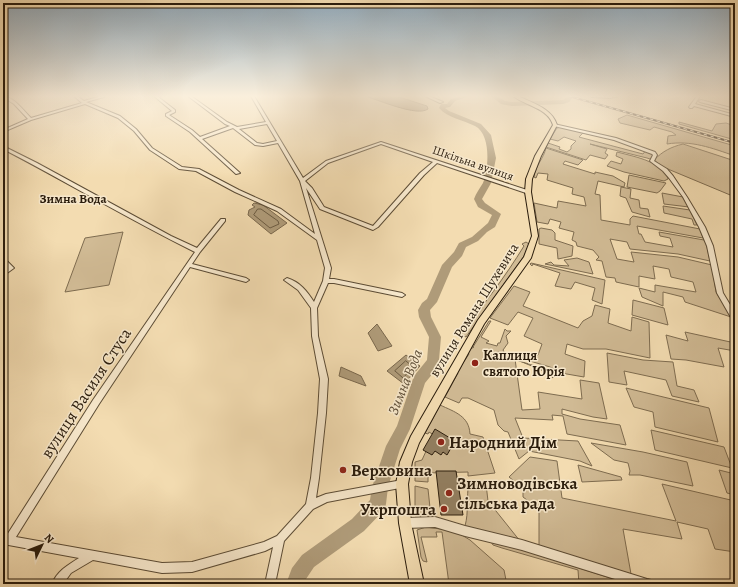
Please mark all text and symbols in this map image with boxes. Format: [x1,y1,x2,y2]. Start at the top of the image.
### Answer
street label: Шкільна вулиця [430,142,516,184]
district label: Зимна Вода [39,190,107,207]
street label: вулиця Романа Шухевича [425,239,523,381]
street label: вулиця Василя Стуса [35,323,137,463]
water label: Зимна Вода [383,346,427,418]
place label: Каплиця святого Юрія [483,346,565,381]
marker: Каплиця святого Юрія [470,358,480,368]
place label: Народний Дім [449,431,558,454]
marker: Народний Дім [436,437,446,447]
place label: Верховина [351,459,433,482]
marker: Верховина [338,465,348,475]
place label: Зимноводівська сільська рада [457,472,578,515]
marker: Зимноводівська сільська рада [444,488,454,498]
place label: Укрпошта [360,498,437,521]
marker: Укрпошта [439,504,449,514]
north arrow [22,525,62,565]
text: N [41,530,57,547]

